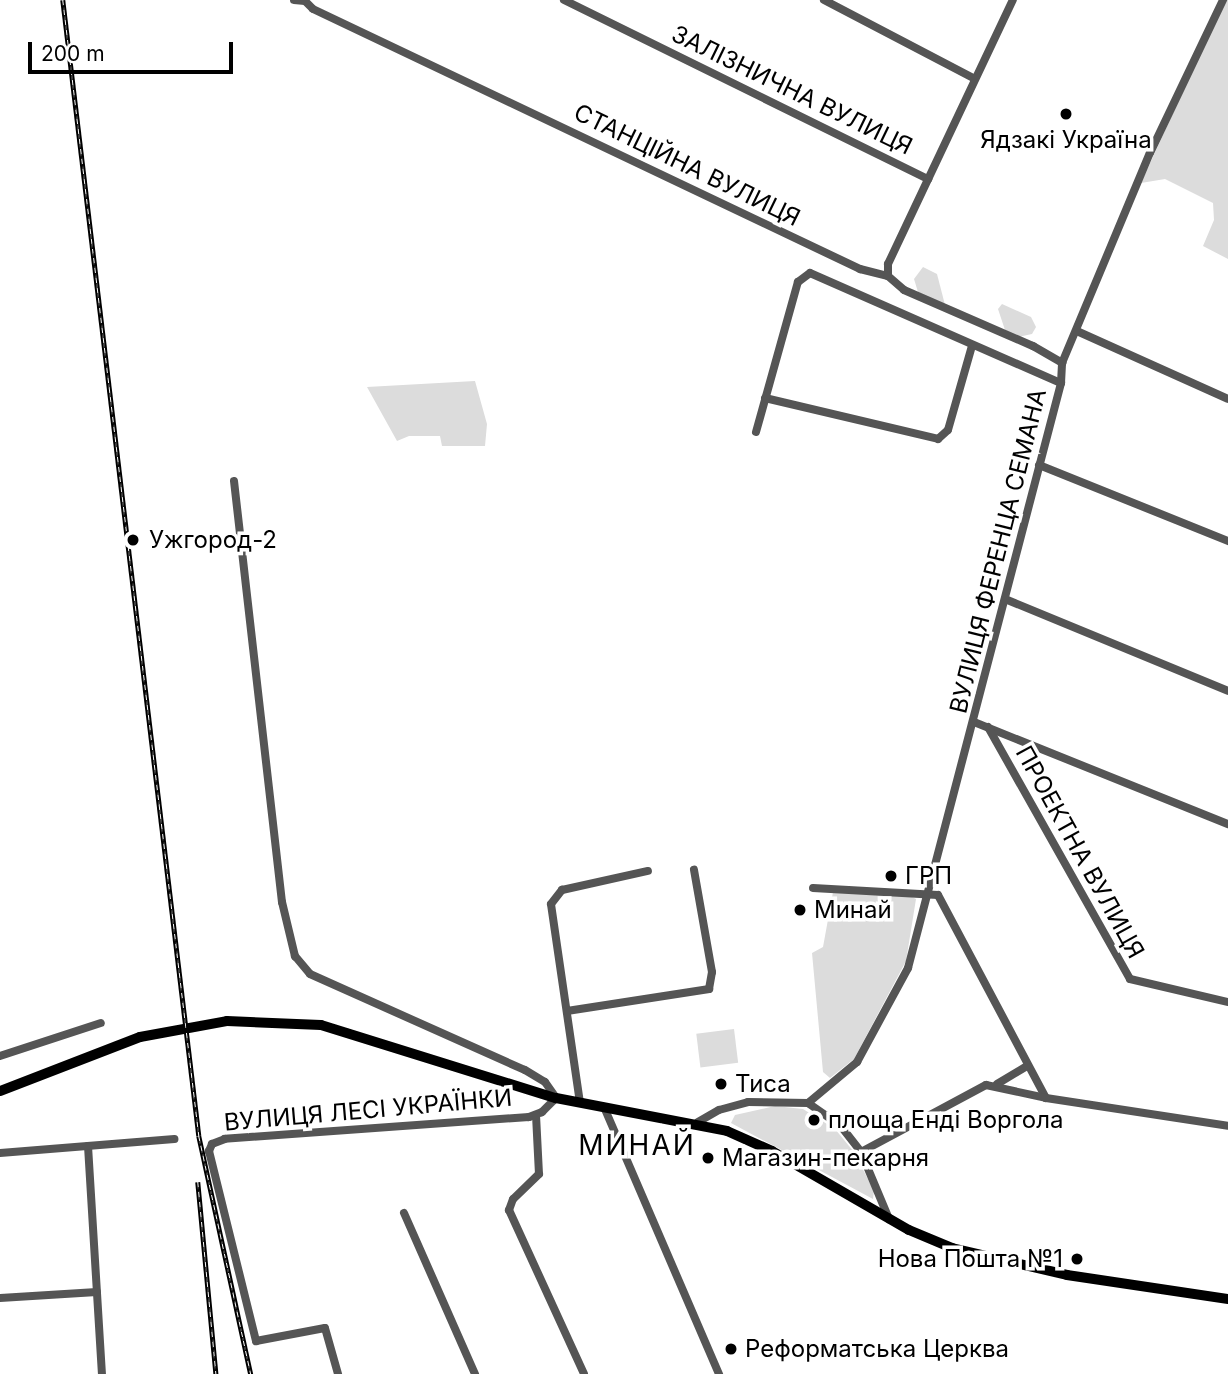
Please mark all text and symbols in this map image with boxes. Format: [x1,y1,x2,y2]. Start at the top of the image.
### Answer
street label: ЗАЛІЗНИЧНА ВУЛИЦЯ [667,19,917,161]
scale bar [32,28,236,72]
text: 200 m [41,41,105,66]
street label: СТАНЦІЙНА ВУЛИЦЯ [569,98,805,232]
marker: Ядзакі Україна [1058,106,1074,122]
place label: Ядзакі Україна [980,126,1152,154]
street label: ВУЛИЦЯ ФЕРЕНЦА СЕМАНА [944,386,1052,716]
place label: Ужгород-2 [149,526,277,554]
marker: Ужгород-2 [123,530,143,550]
street label: ПРОЕКТНА ВУЛИЦЯ [1010,741,1150,963]
place label: ГРП [905,862,952,890]
marker: ГРП [883,868,899,884]
place label: Минай [814,896,892,924]
marker: Минай [792,902,808,918]
place label: Тиса [735,1070,791,1098]
marker: Тиса [713,1076,729,1092]
street label: ВУЛИЦЯ ЛЕСІ УКРАЇНКИ [223,1083,513,1137]
place label: площа Енді Воргола [828,1106,1064,1134]
marker: площа Енді Воргола [806,1112,822,1128]
district label: МИНАЙ [579,1128,695,1162]
place label: Магазин-пекарня [722,1144,929,1172]
marker: Магазин-пекарня [700,1150,716,1166]
place label: Нова Пошта №1 [878,1245,1063,1273]
marker: Нова Пошта №1 [1069,1251,1085,1267]
place label: Реформатська Церква [745,1335,1009,1363]
marker: Реформатська Церква [723,1341,739,1357]

